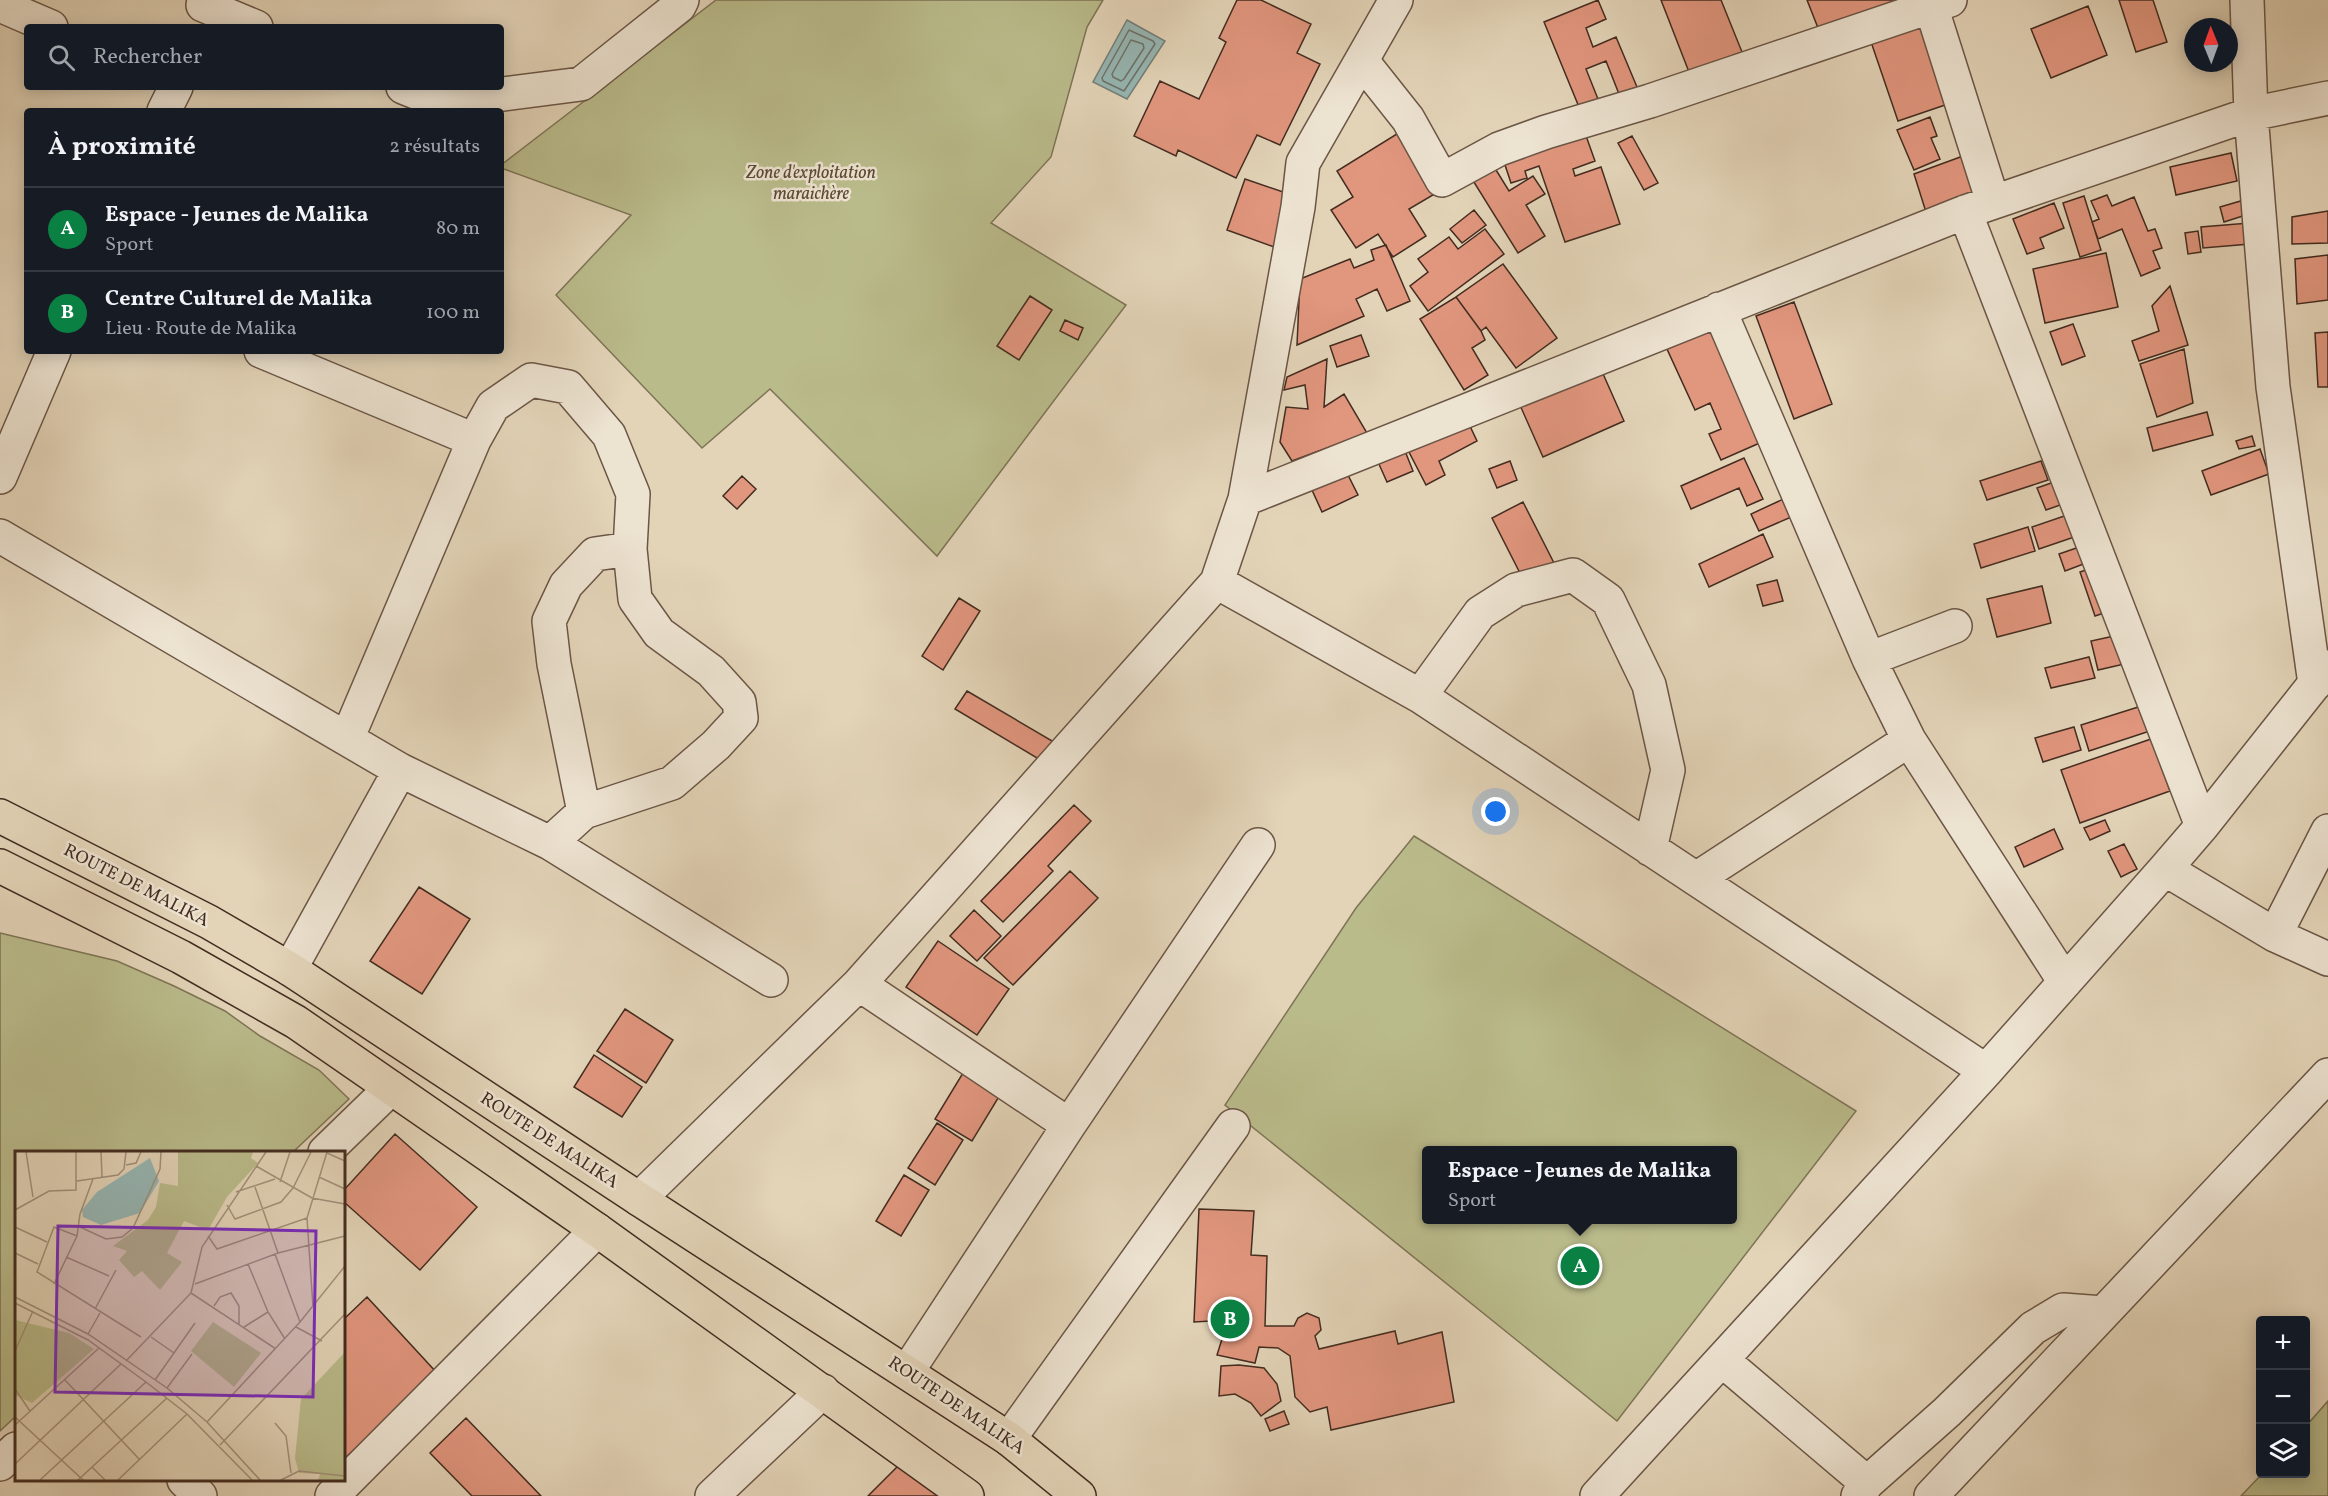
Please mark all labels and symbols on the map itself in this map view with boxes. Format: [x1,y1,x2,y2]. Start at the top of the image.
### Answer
north arrow [2184,18,2238,72]
park label: Zone d'exploitation maraichère [745,161,876,207]
your location [1481,797,1510,826]
street label: ROUTE DE MALIKA [59,838,213,934]
street label: ROUTE DE MALIKA [475,1087,623,1195]
inset map [15,1151,345,1481]
pin: A [1560,1244,1600,1288]
pin: B [1210,1296,1250,1342]
street label: ROUTE DE MALIKA [883,1351,1030,1461]

